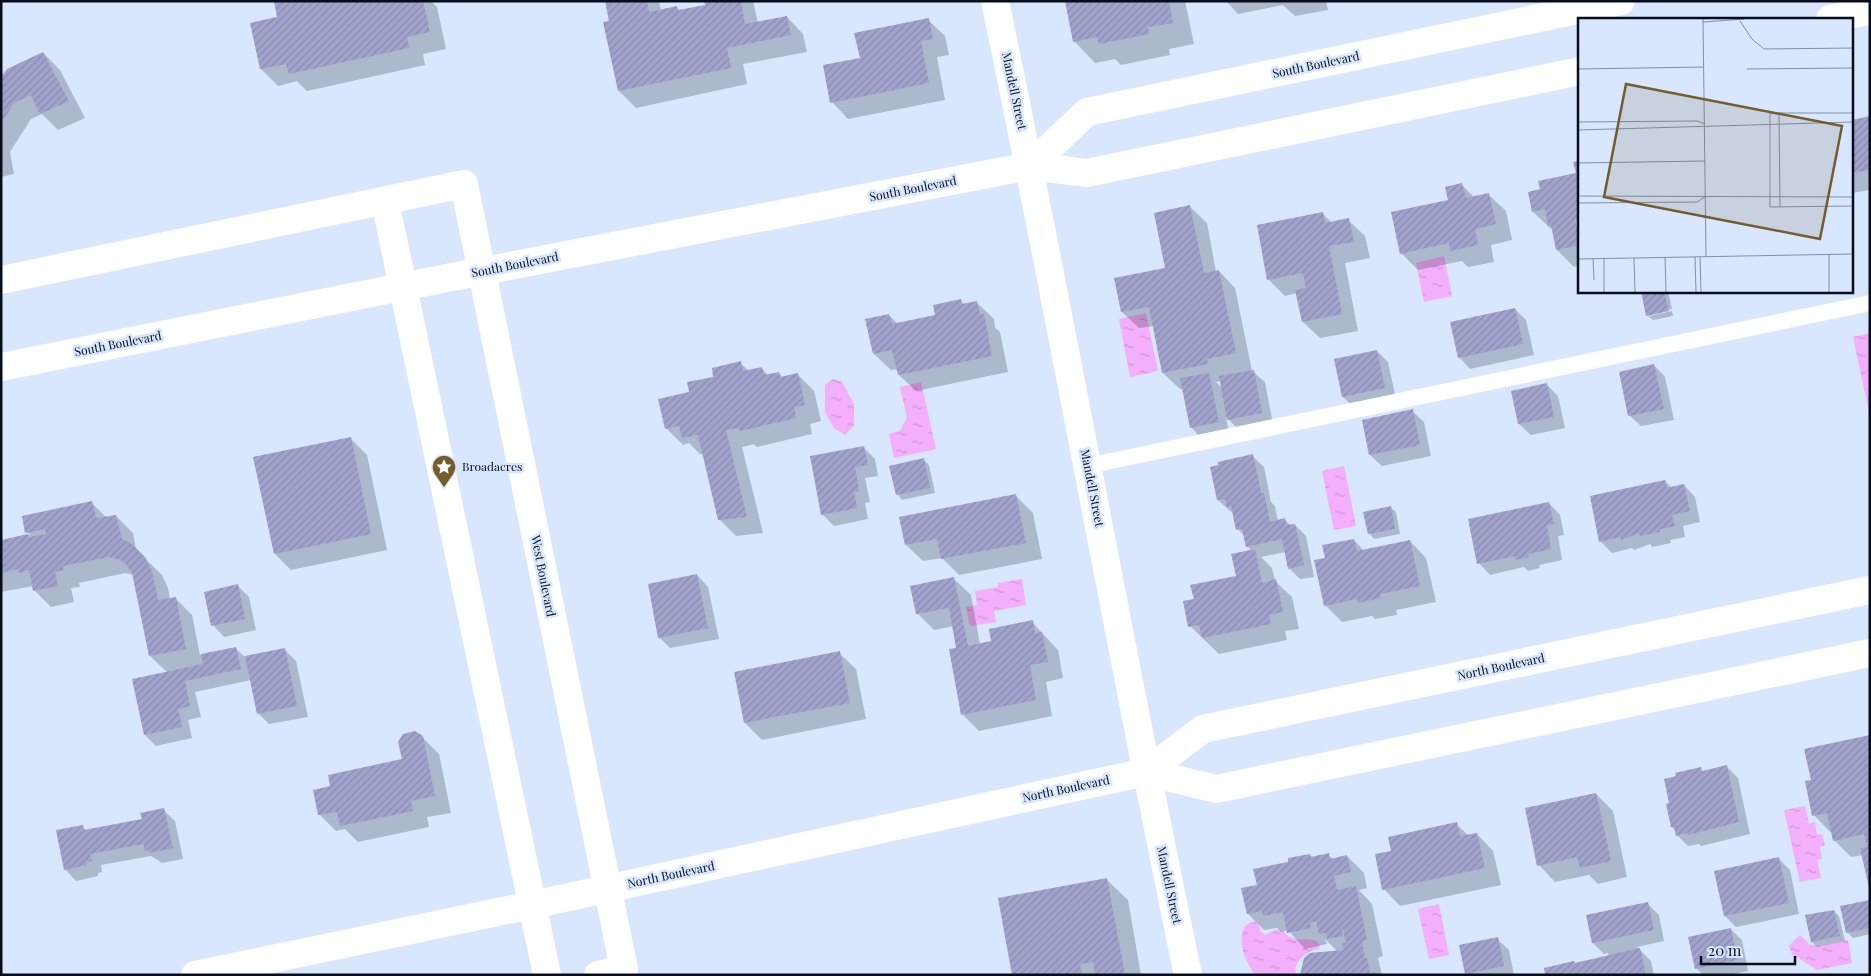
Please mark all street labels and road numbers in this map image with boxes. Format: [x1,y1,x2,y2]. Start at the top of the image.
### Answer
street label: South Boulevard [1271,47,1361,81]
street label: Mandell Street [999,51,1031,132]
street label: South Boulevard [868,172,958,204]
street label: South Boulevard [470,248,560,280]
street label: South Boulevard [73,327,163,359]
street label: Mandell Street [1078,448,1108,529]
street label: West Boulevard [528,533,560,618]
street label: North Boulevard [1456,649,1546,683]
street label: North Boulevard [1021,771,1111,805]
street label: Mandell Street [1154,845,1186,926]
street label: North Boulevard [626,857,716,891]

